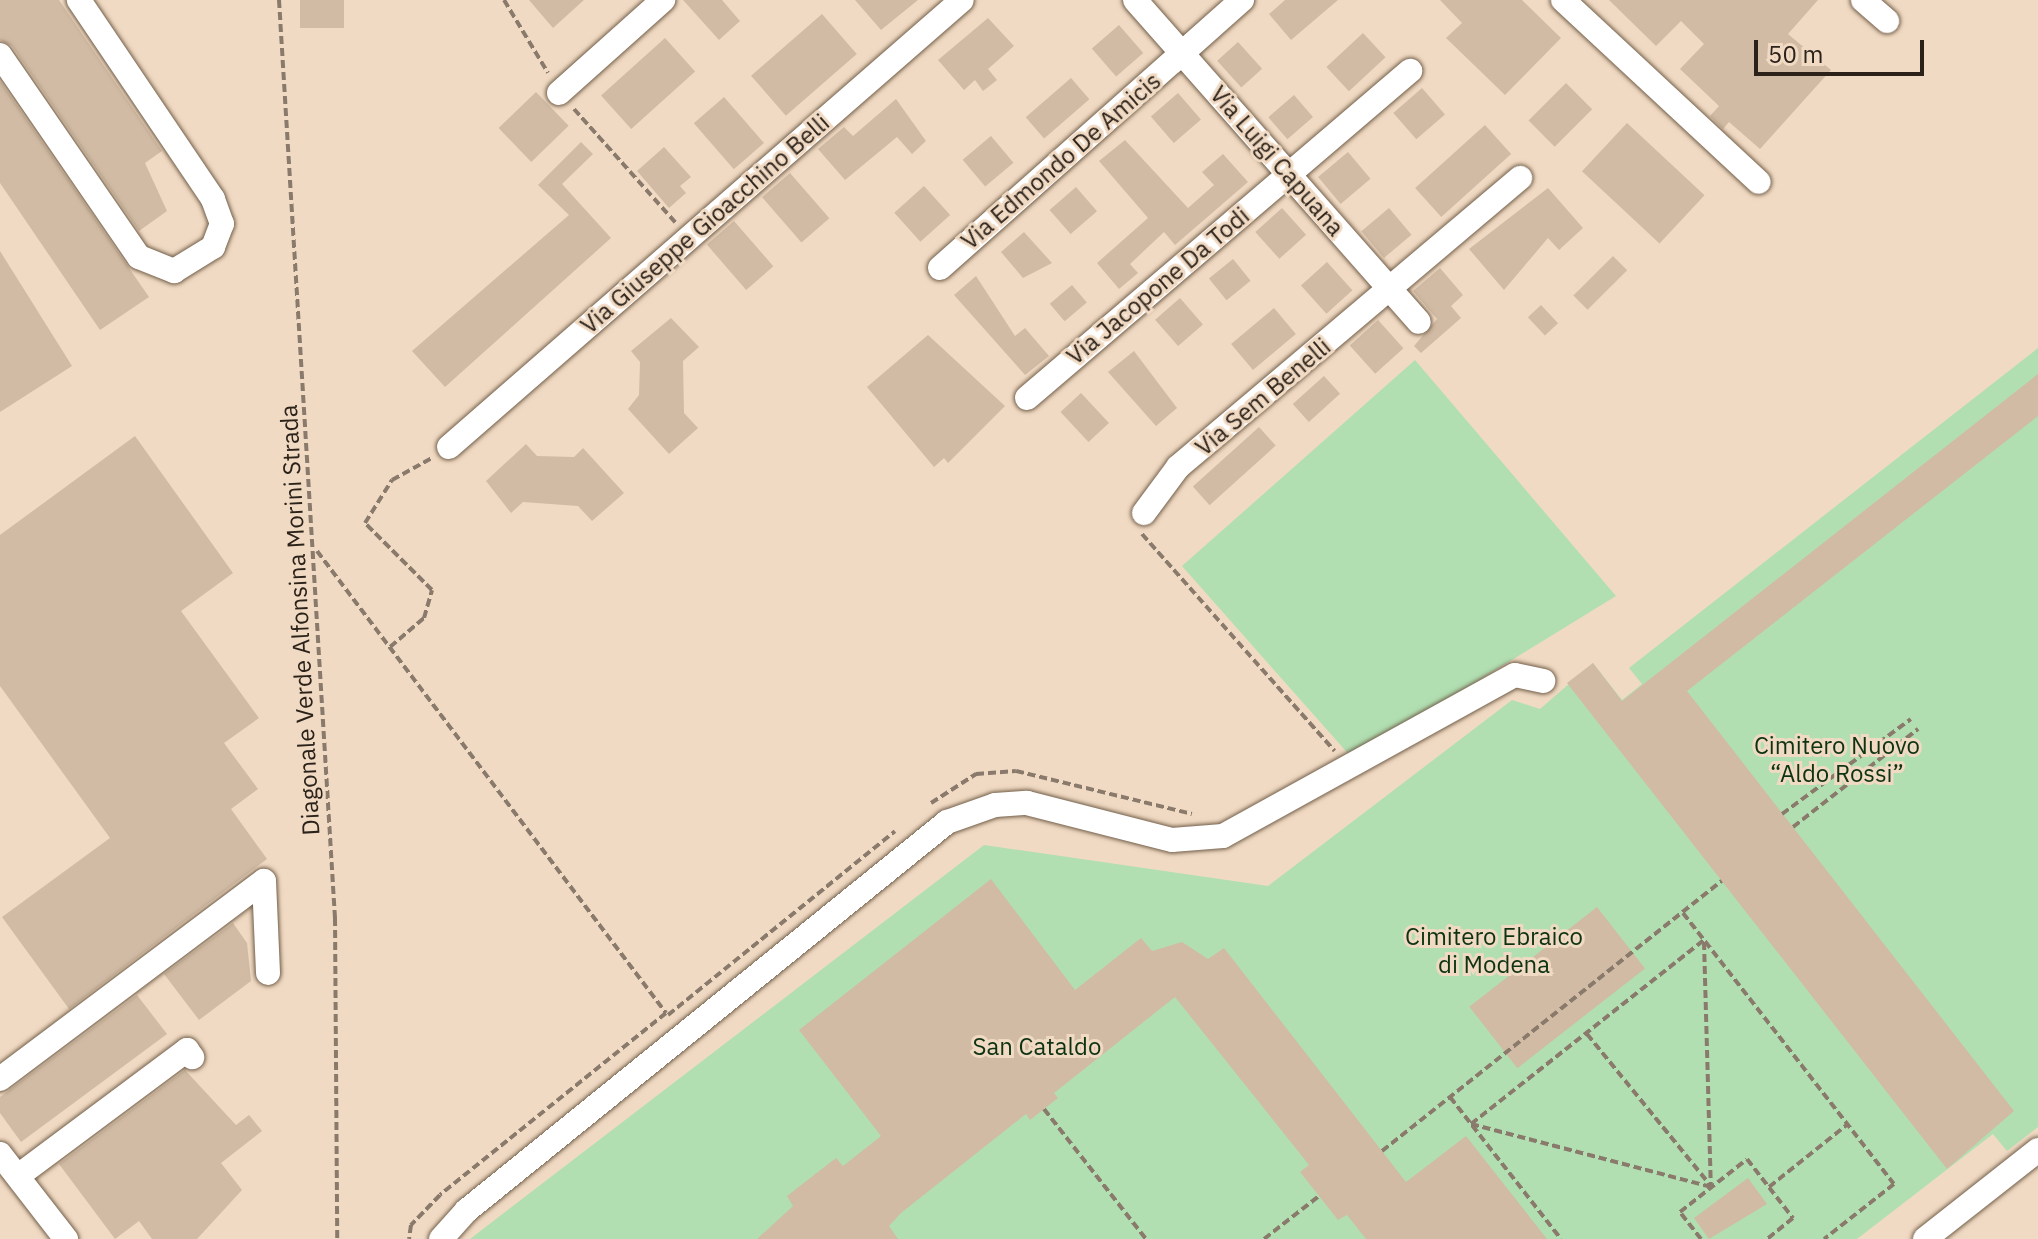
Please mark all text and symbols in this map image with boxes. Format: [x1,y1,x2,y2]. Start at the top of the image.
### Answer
scale bar [1758,24,1928,74]
text: 50 m [1768,38,1823,70]
street label: Via Edmondo De Amicis [955,67,1167,255]
street label: Via Luigi Capuana [1204,80,1350,242]
street label: Via Giuseppe Gioacchino Belli [575,108,835,340]
street label: Via Jacopone Da Todi [1061,201,1255,371]
street label: Via Sem Benelli [1190,332,1336,462]
street label: Diagonale Verde Alfonsina Morini Strada [274,404,326,836]
park label: Cimitero Nuovo “Aldo Rossi” [1754,732,1920,788]
park label: Cimitero Ebraico di Modena [1405,923,1583,979]
park label: San Cataldo [973,1033,1101,1061]

